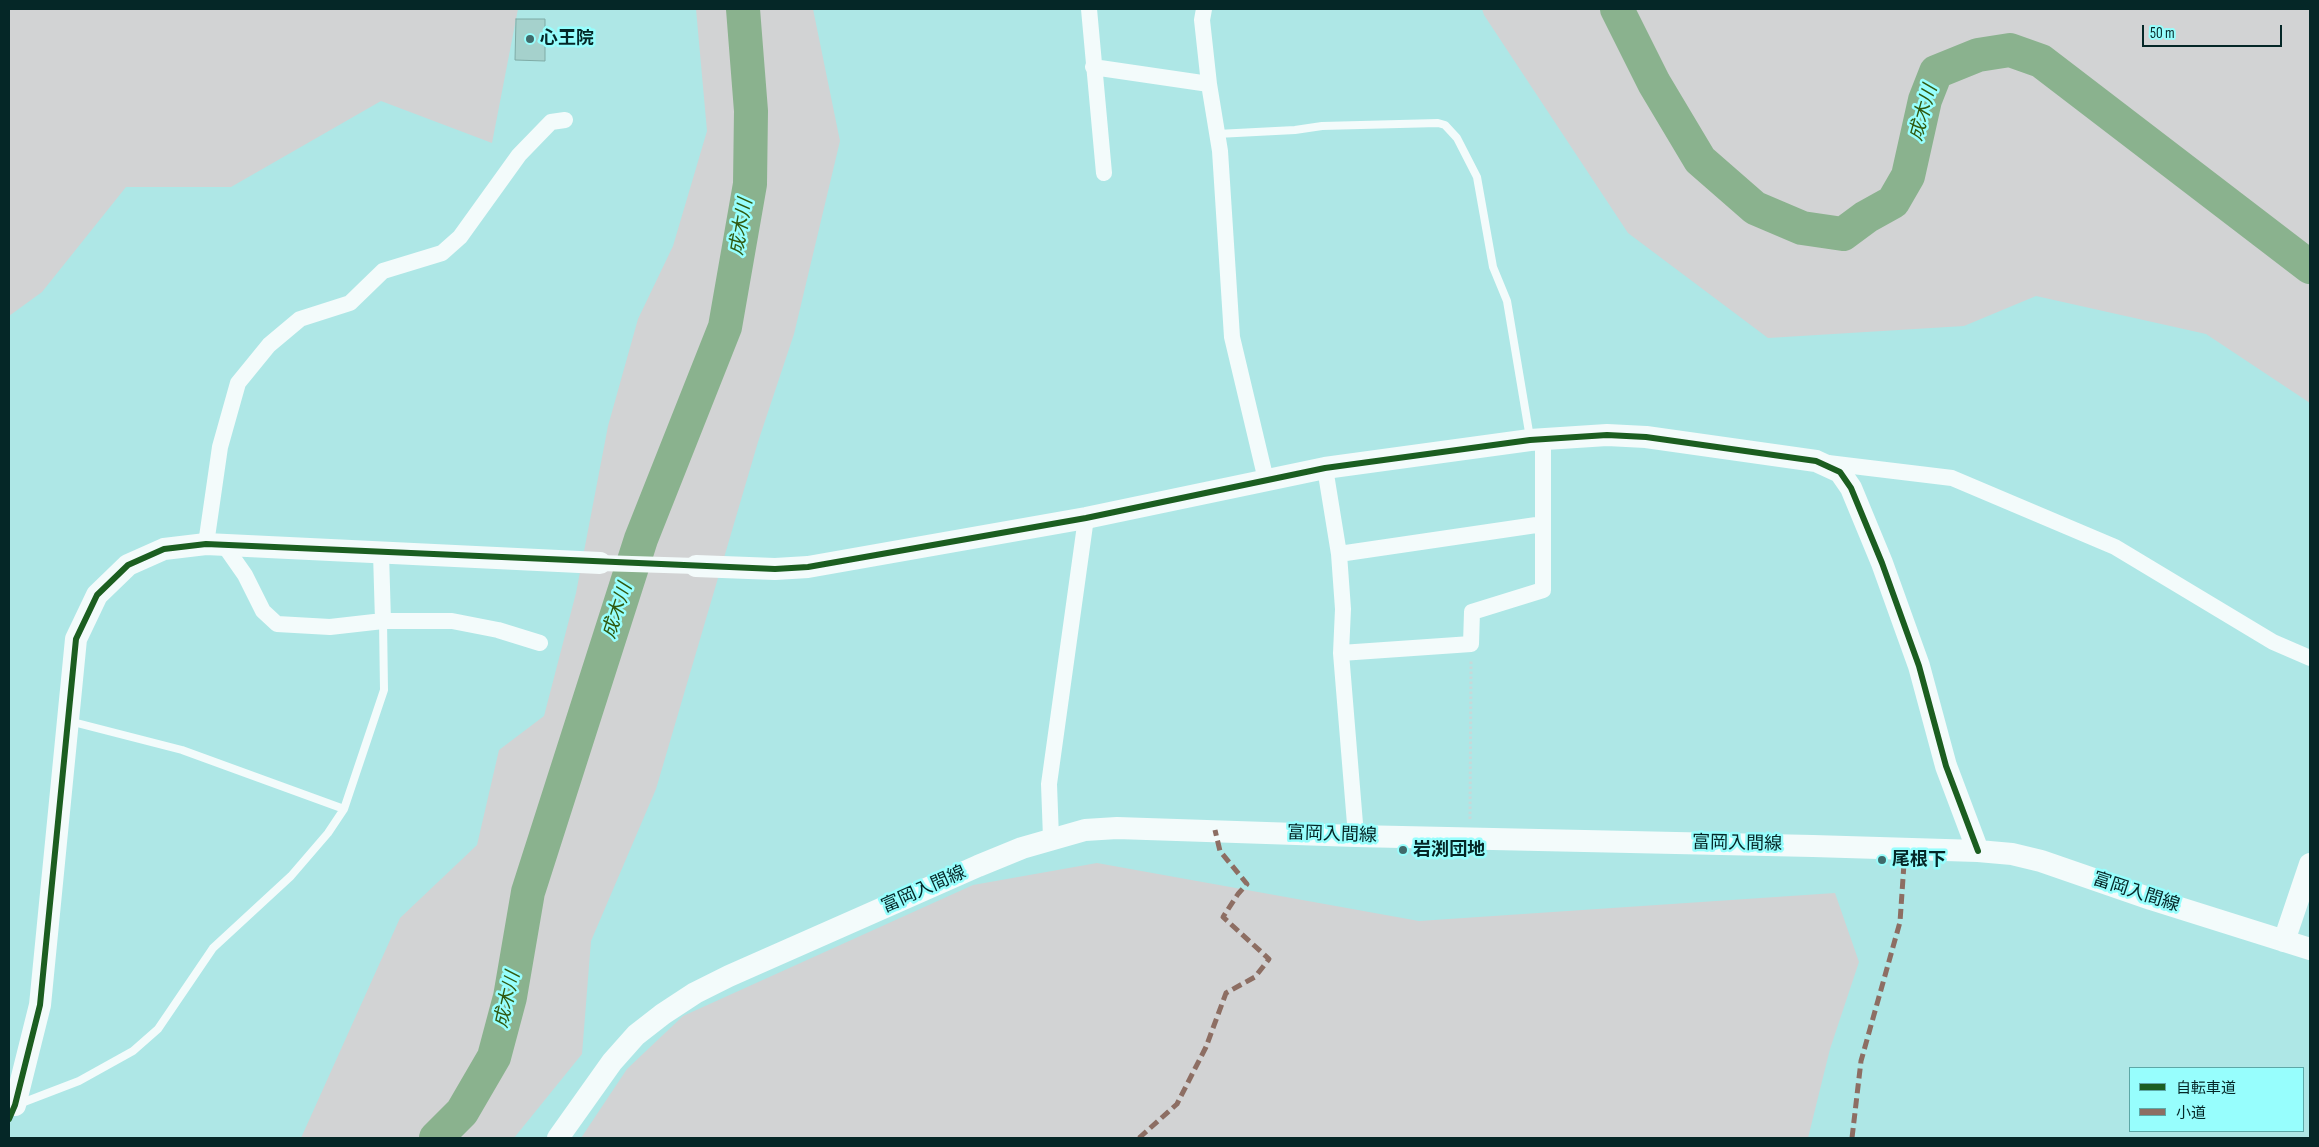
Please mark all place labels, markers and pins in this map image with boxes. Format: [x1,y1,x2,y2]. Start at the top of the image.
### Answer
place label: 心王院 [540,28,594,50]
marker: 心王院 [524,33,536,45]
place label: 岩渕団地 [1413,839,1485,861]
marker: 岩渕団地 [1397,844,1409,856]
place label: 尾根下 [1892,849,1946,871]
marker: 尾根下 [1876,854,1888,866]

